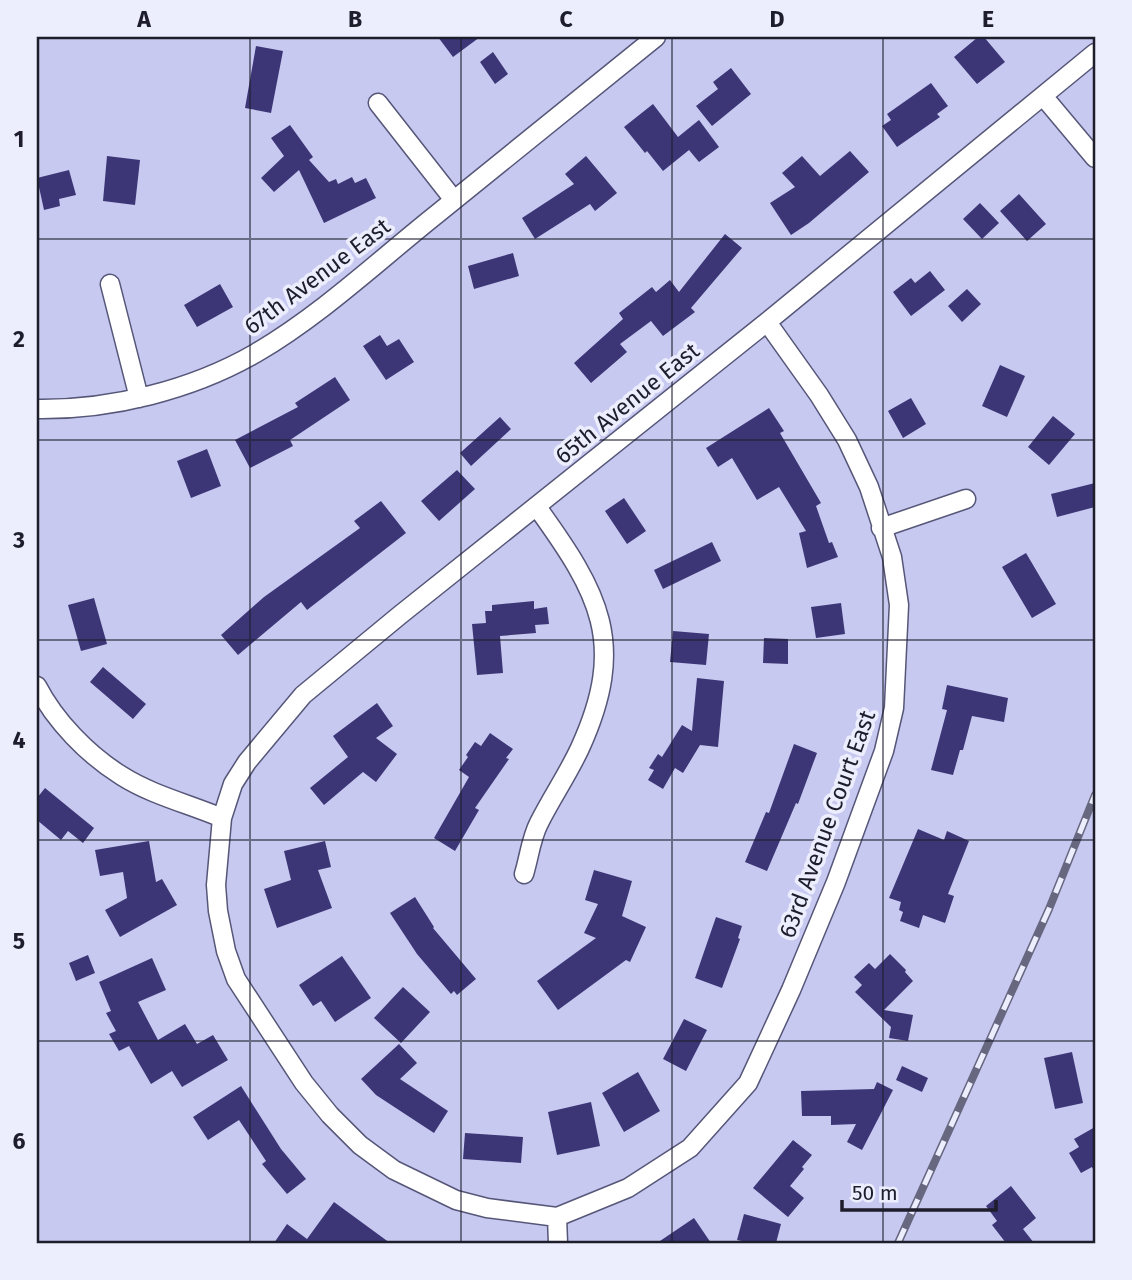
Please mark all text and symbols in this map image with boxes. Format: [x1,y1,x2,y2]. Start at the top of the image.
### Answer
text: A [136,5,151,33]
text: B [348,5,362,33]
text: C [559,5,573,33]
text: D [770,5,785,33]
text: E [982,5,994,33]
text: 1 [14,125,24,153]
street label: 67th Avenue East [238,212,396,340]
text: 2 [13,325,25,353]
street label: 65th Avenue East [549,336,705,470]
text: 3 [12,526,25,554]
street label: 63rd Avenue Court East [773,706,881,941]
text: 4 [13,726,26,754]
text: 5 [13,927,25,955]
text: 6 [13,1127,26,1155]
scale bar [842,1168,996,1212]
text: 50 m [852,1180,898,1206]

